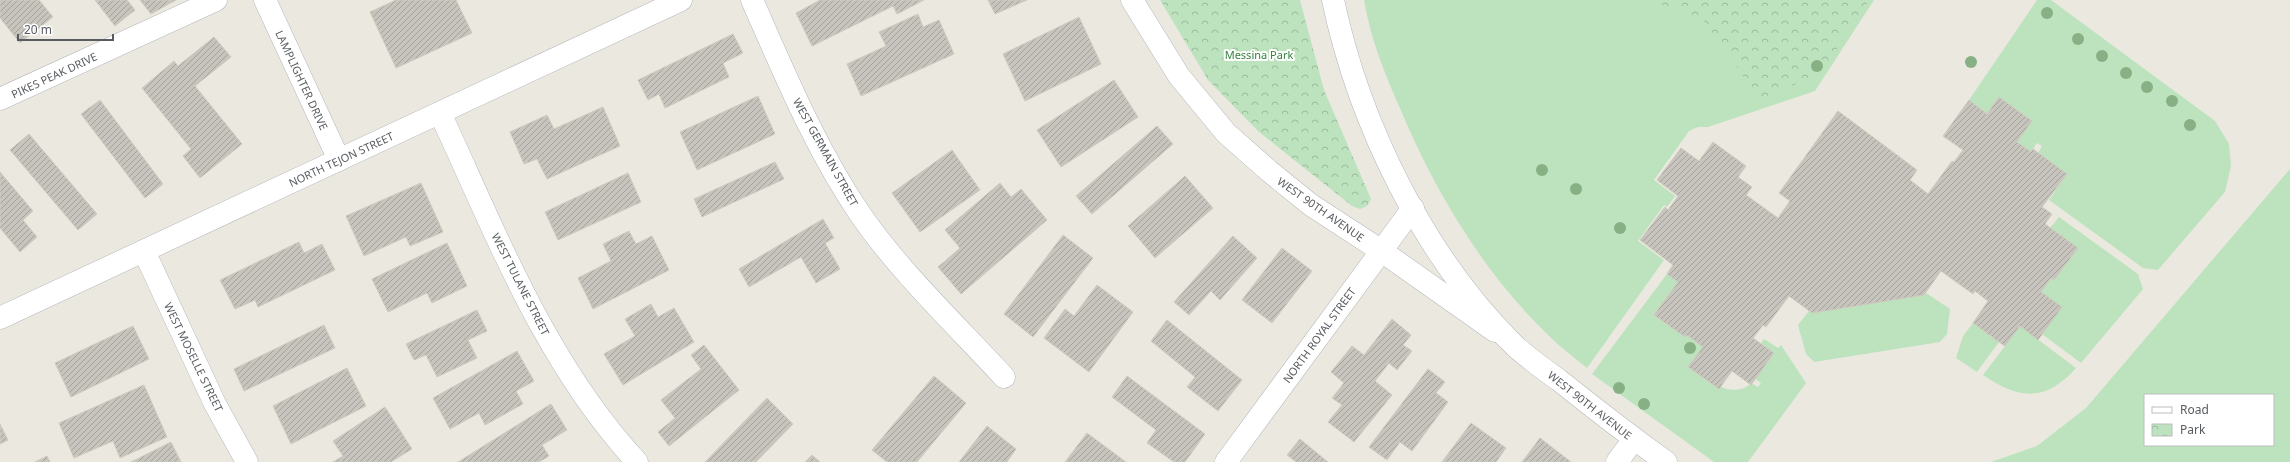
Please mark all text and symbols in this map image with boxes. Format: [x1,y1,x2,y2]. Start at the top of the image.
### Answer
scale bar [18,16,113,42]
text: 20 m [24,21,52,38]
street label: LAMPLIGHTER DRIVE [272,28,332,132]
park label: Messina Park [1225,47,1293,62]
street label: PIKES PEAK DRIVE [9,49,99,101]
street label: WEST GERMAIN STREET [790,95,862,209]
street label: NORTH TEJON STREET [286,128,396,190]
street label: WEST 90TH AVENUE [1275,173,1367,245]
street label: WEST TULANE STREET [489,230,553,338]
street label: NORTH ROYAL STREET [1279,284,1359,386]
street label: WEST MOSELLE STREET [161,300,227,414]
street label: WEST 90TH AVENUE [1545,367,1635,443]
legend [2144,394,2274,446]
text: Road [2180,401,2209,418]
text: Park [2180,421,2206,438]

